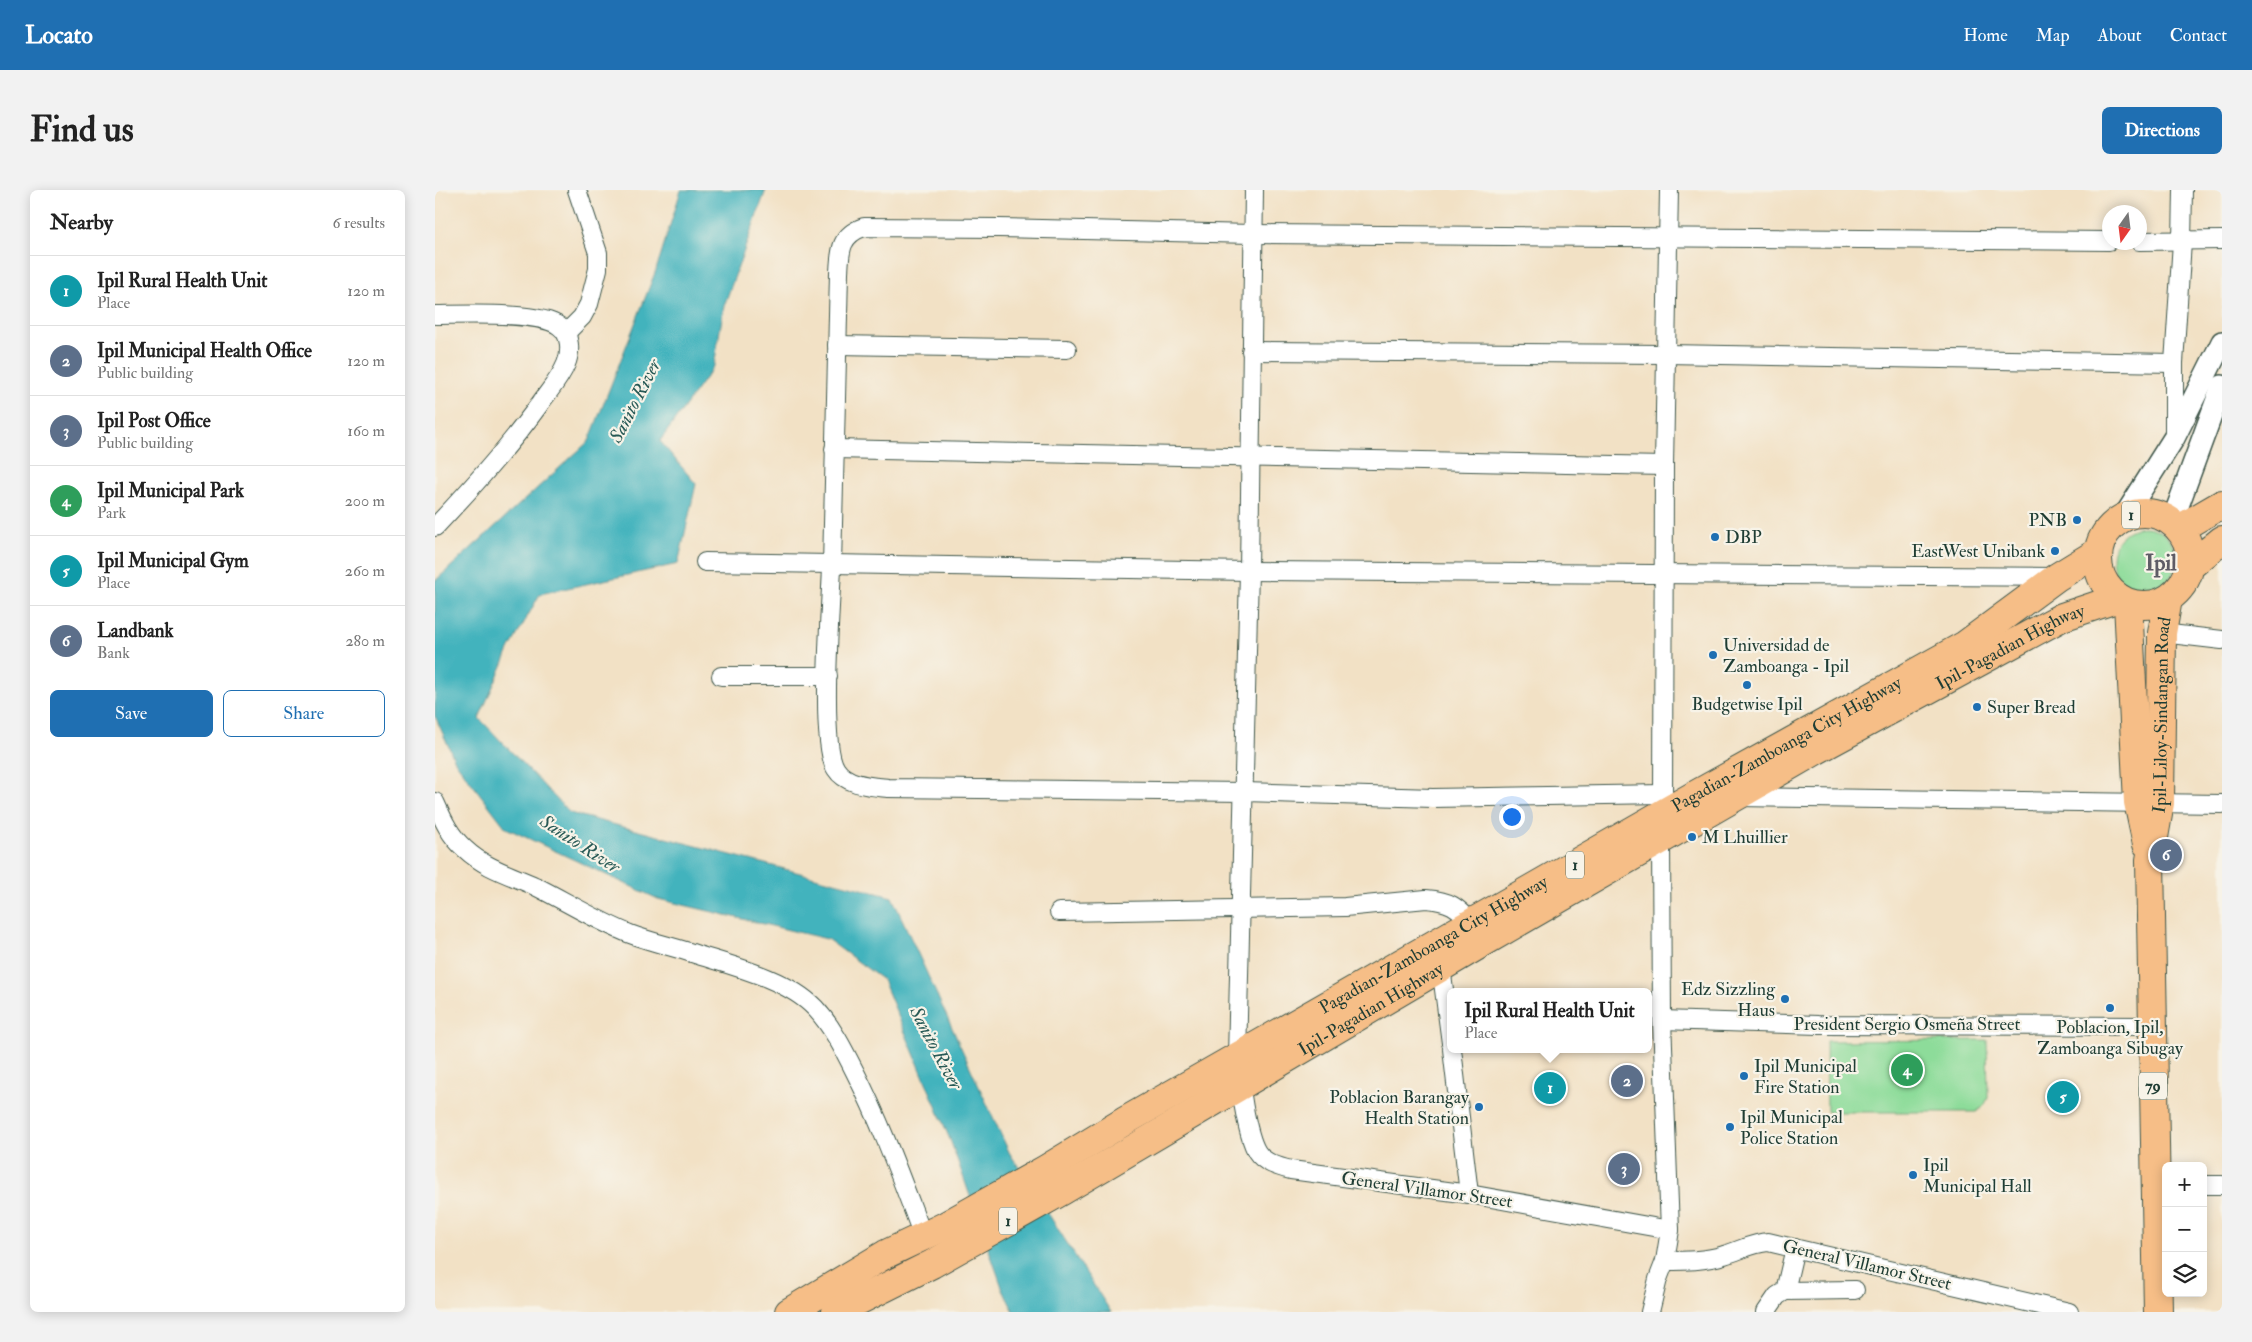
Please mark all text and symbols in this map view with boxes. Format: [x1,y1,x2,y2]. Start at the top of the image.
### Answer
text: Locato [25,20,93,51]
text: Home [1963,24,2008,47]
text: Map [2036,24,2070,47]
text: About [2098,24,2142,47]
text: Contact [2170,24,2227,47]
button: Directions [2102,107,2222,154]
text: Find us [30,108,134,152]
north arrow [2102,205,2147,250]
text: Nearby [50,209,113,236]
text: 6 results [333,213,385,233]
text: Ipil Rural Health Unit [97,269,267,293]
text: 1 [63,281,69,301]
text: 120 m [347,281,385,301]
text: Place [97,293,130,313]
text: Ipil Municipal Health Office [97,339,312,363]
text: 2 [62,351,70,371]
text: 120 m [347,351,385,371]
water label: Sanito River [603,354,667,448]
text: Public building [97,363,193,383]
text: Ipil Post Office [97,409,211,433]
text: 3 [63,421,69,441]
text: 160 m [347,421,385,441]
text: Public building [97,433,193,453]
text: Ipil Municipal Park [97,479,244,503]
text: 4 [62,491,70,511]
text: 200 m [345,491,385,511]
road number: 1 [2122,502,2140,528]
text: Park [97,503,126,523]
place label: PNB [2029,509,2067,532]
marker: PNB [2071,514,2083,526]
place label: DBP [1725,526,1762,549]
marker: DBP [1709,531,1721,543]
place label: EastWest Unibank [1911,540,2045,563]
marker: EastWest Unibank [2049,545,2061,557]
text: Ipil Municipal Gym [97,549,249,573]
district label: Ipil [2145,549,2177,578]
text: 5 [62,561,70,581]
text: 260 m [345,561,385,581]
text: Place [97,573,130,593]
street label: Ipil-Pagadian Highway [1932,598,2088,695]
street label: Ipil-Liloy-Sindangan Road [2147,615,2176,815]
text: Landbank [97,619,174,643]
text: 6 [62,631,70,651]
text: 280 m [345,631,385,651]
place label: Universidad de Zamboanga - Ipil [1723,634,1849,678]
text: Bank [97,643,130,663]
marker: Universidad de Zamboanga - Ipil [1707,649,1719,661]
street label: Pagadian-Zamboanga City Highway [1667,670,1907,818]
marker: Budgetwise Ipil [1741,679,1753,691]
button: Save [50,690,213,737]
button: Share [223,690,385,737]
place label: Budgetwise Ipil [1691,693,1803,716]
place label: Super Bread [1987,696,2076,719]
marker: Super Bread [1971,701,1983,713]
your location [1499,804,1525,830]
water label: Sanito River [535,809,625,879]
place label: M Lhuillier [1702,826,1788,849]
marker: M Lhuillier [1686,831,1698,843]
pin: 6 [2150,836,2182,874]
road number: 1 [1566,852,1584,878]
street label: Pagadian-Zamboanga City Highway [1315,870,1553,1019]
street label: Ipil-Pagadian Highway [1294,956,1449,1061]
place label: Edz Sizzling Haus [1681,978,1776,1022]
popup [1447,988,1652,1053]
marker: Edz Sizzling Haus [1779,993,1791,1005]
text: Ipil Rural Health Unit [1464,999,1635,1023]
water label: Sanito River [904,1001,968,1094]
marker: Poblacion, Ipil, Zamboanga Sibugay [2104,1002,2116,1014]
street label: President Sergio Osmeña Street [1794,1013,2021,1036]
place label: Poblacion, Ipil, Zamboanga Sibugay [2037,1016,2184,1060]
text: Place [1464,1023,1498,1043]
pin: 4 [1891,1051,1923,1089]
place label: Ipil Municipal Fire Station [1754,1055,1857,1099]
pin: 2 [1611,1062,1643,1100]
pin: 1 [1534,1069,1566,1107]
marker: Ipil Municipal Fire Station [1738,1070,1750,1082]
road number: 79 [2139,1072,2167,1099]
pin: 5 [2047,1078,2079,1116]
place label: Poblacion Barangay Health Station [1329,1086,1470,1130]
marker: Poblacion Barangay Health Station [1473,1101,1485,1113]
place label: Ipil Municipal Police Station [1740,1106,1843,1150]
marker: Ipil Municipal Police Station [1724,1121,1736,1133]
pin: 3 [1608,1150,1640,1188]
place label: Ipil Municipal Hall [1923,1154,2032,1198]
map controls [2162,1162,2207,1297]
button: + [2162,1162,2207,1207]
street label: General Villamor Street [1340,1167,1514,1213]
marker: Ipil Municipal Hall [1907,1169,1919,1181]
button: − [2162,1207,2207,1252]
road number: 1 [999,1208,1017,1234]
street label: General Villamor Street [1780,1234,1954,1296]
button: layers [2162,1252,2207,1297]

